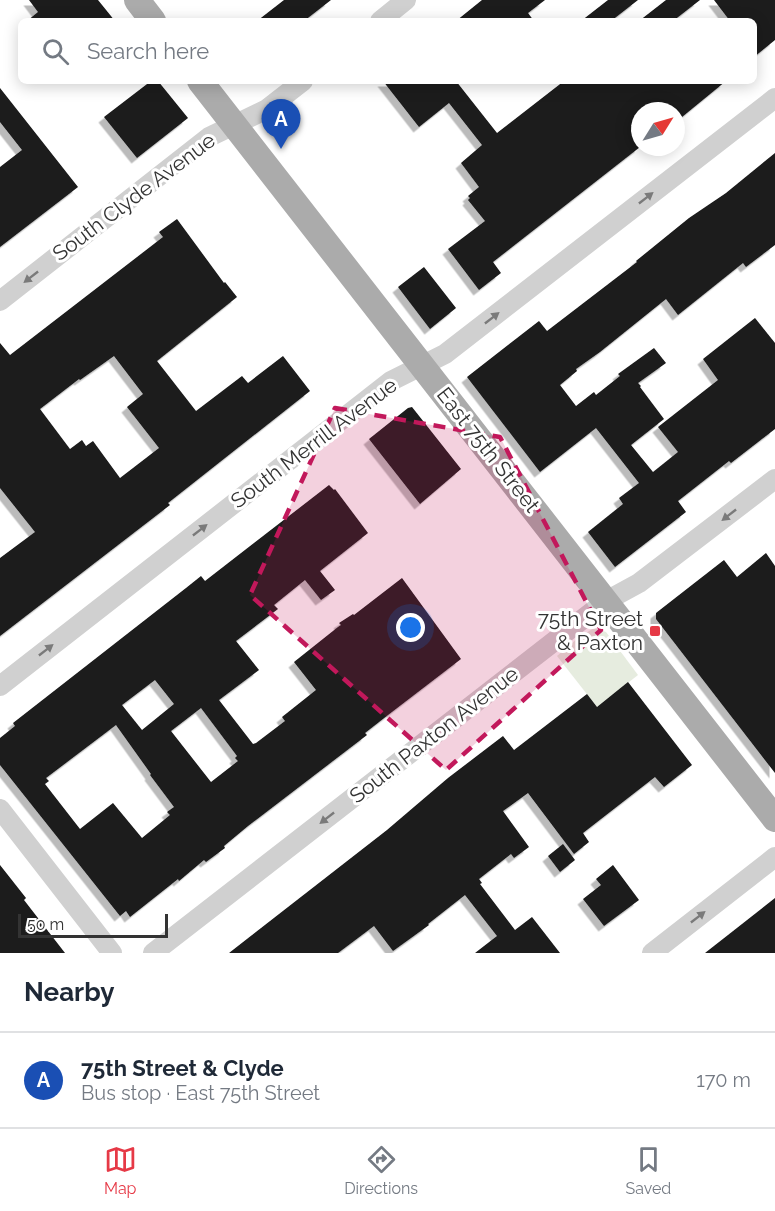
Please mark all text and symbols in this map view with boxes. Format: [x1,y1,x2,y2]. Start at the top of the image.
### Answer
search box [18,18,757,84]
icon: search [39,35,72,68]
text: Search here [87,38,209,64]
pin: A [262,100,300,149]
north arrow [631,102,685,156]
street label: South Clyde Avenue [48,127,220,266]
one-way arrow [638,193,653,205]
one-way arrow [23,270,38,282]
one-way arrow [484,313,499,325]
street label: South Merrill Avenue [226,372,402,513]
street label: East 75th Street [432,382,545,517]
one-way arrow [721,508,737,521]
one-way arrow [192,524,208,537]
place label: 75th Street & Paxton [538,606,643,655]
your location [396,613,425,642]
marker: 75th Street & Paxton [648,624,662,638]
one-way arrow [38,644,54,657]
street label: South Paxton Avenue [344,661,523,808]
one-way arrow [320,811,335,823]
scale bar [18,911,168,938]
one-way arrow [690,912,705,924]
text: 50 m [27,915,64,934]
text: Nearby [24,977,114,1007]
text: 75th Street & Clyde [81,1055,284,1081]
text: A [37,1068,50,1092]
text: 170 m [696,1068,751,1092]
text: Bus stop · East 75th Street [81,1081,320,1105]
tab: Map [104,1143,137,1198]
tab: Directions [344,1143,418,1198]
tab: Saved [625,1143,671,1198]

